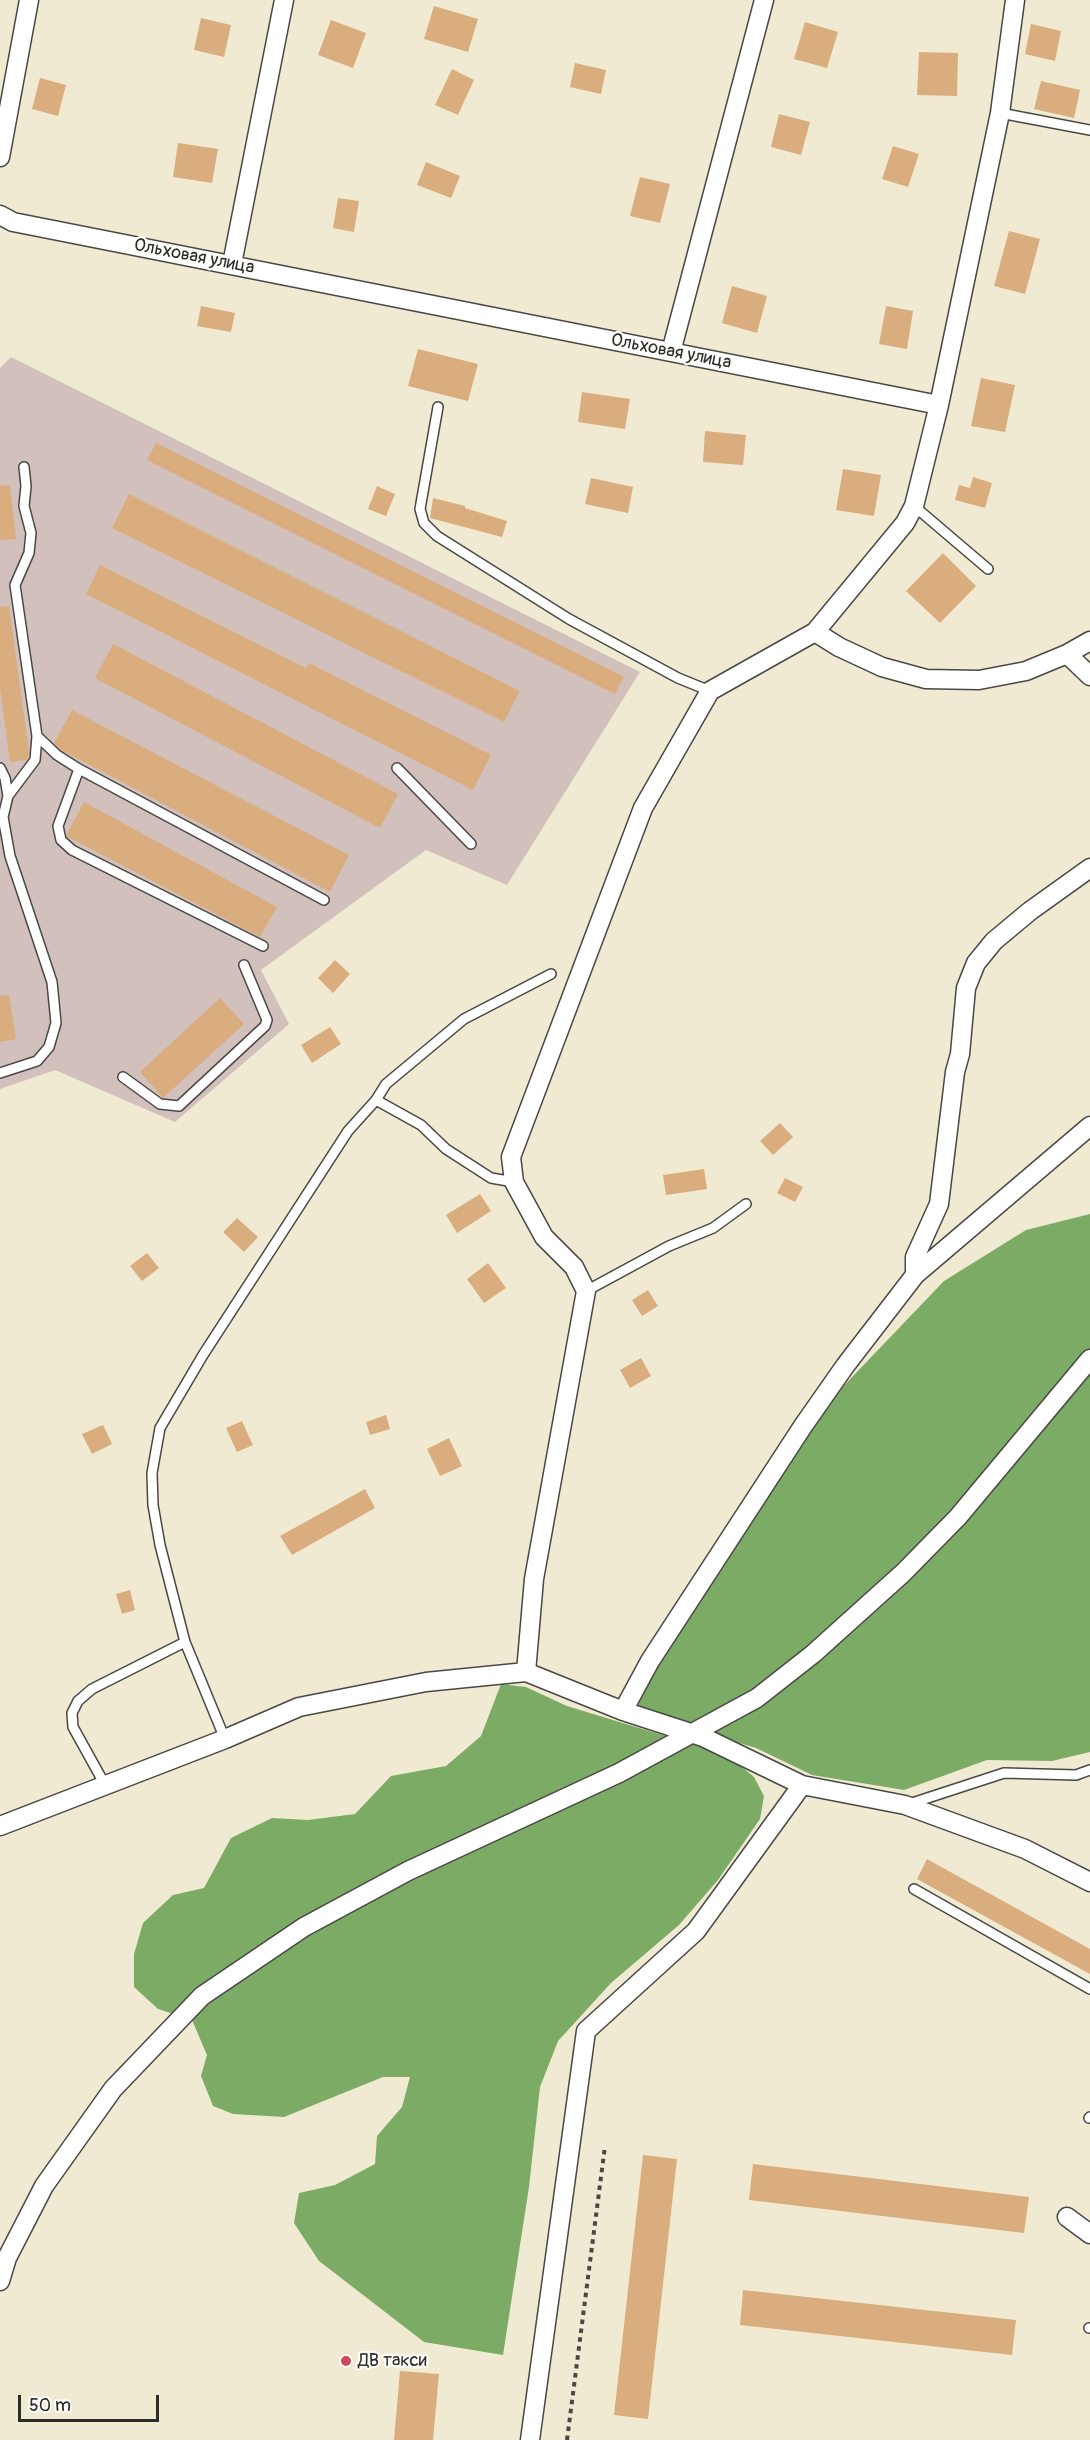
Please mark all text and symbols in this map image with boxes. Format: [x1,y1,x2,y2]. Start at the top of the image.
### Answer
street label: Ольховая улица [132,235,256,279]
street label: Ольховая улица [609,330,733,374]
place label: ДВ такси [358,2350,427,2372]
marker: ДВ такси [339,2354,353,2368]
scale bar [21,2383,162,2421]
text: 50 m [29,2394,71,2417]

